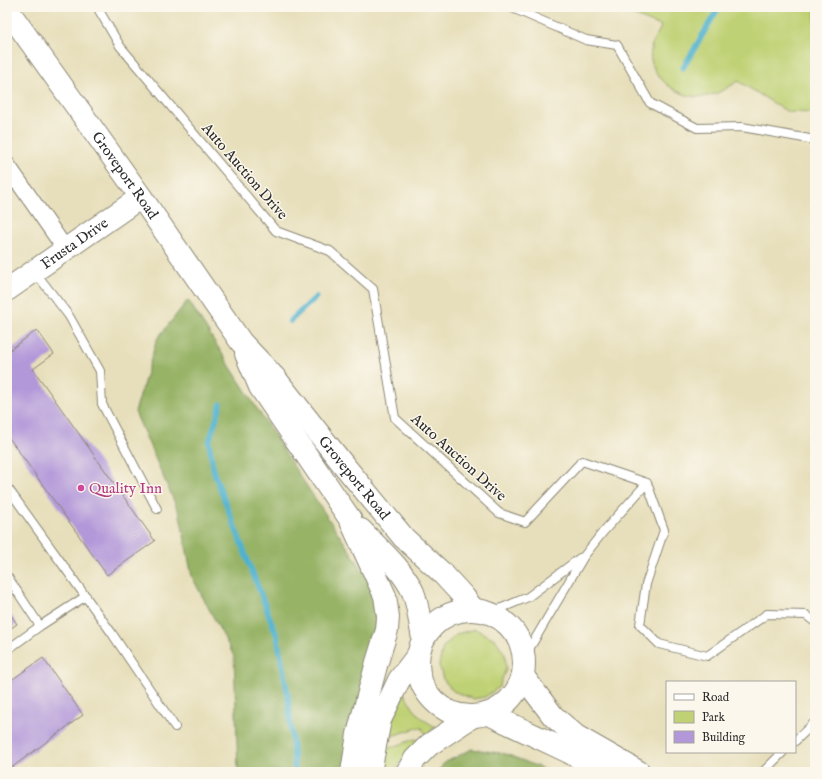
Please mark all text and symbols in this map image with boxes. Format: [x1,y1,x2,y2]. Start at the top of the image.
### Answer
street label: Auto Auction Drive [197,118,292,224]
street label: Groveport Road [87,128,163,224]
street label: Frusta Drive [37,214,112,274]
street label: Auto Auction Drive [406,409,510,505]
street label: Groveport Road [314,432,395,525]
place label: Quality Inn [89,479,162,498]
marker: Quality Inn [76,483,86,493]
legend [666,681,796,753]
text: Road [702,690,730,705]
text: Park [702,710,725,725]
text: Building [702,730,746,745]

